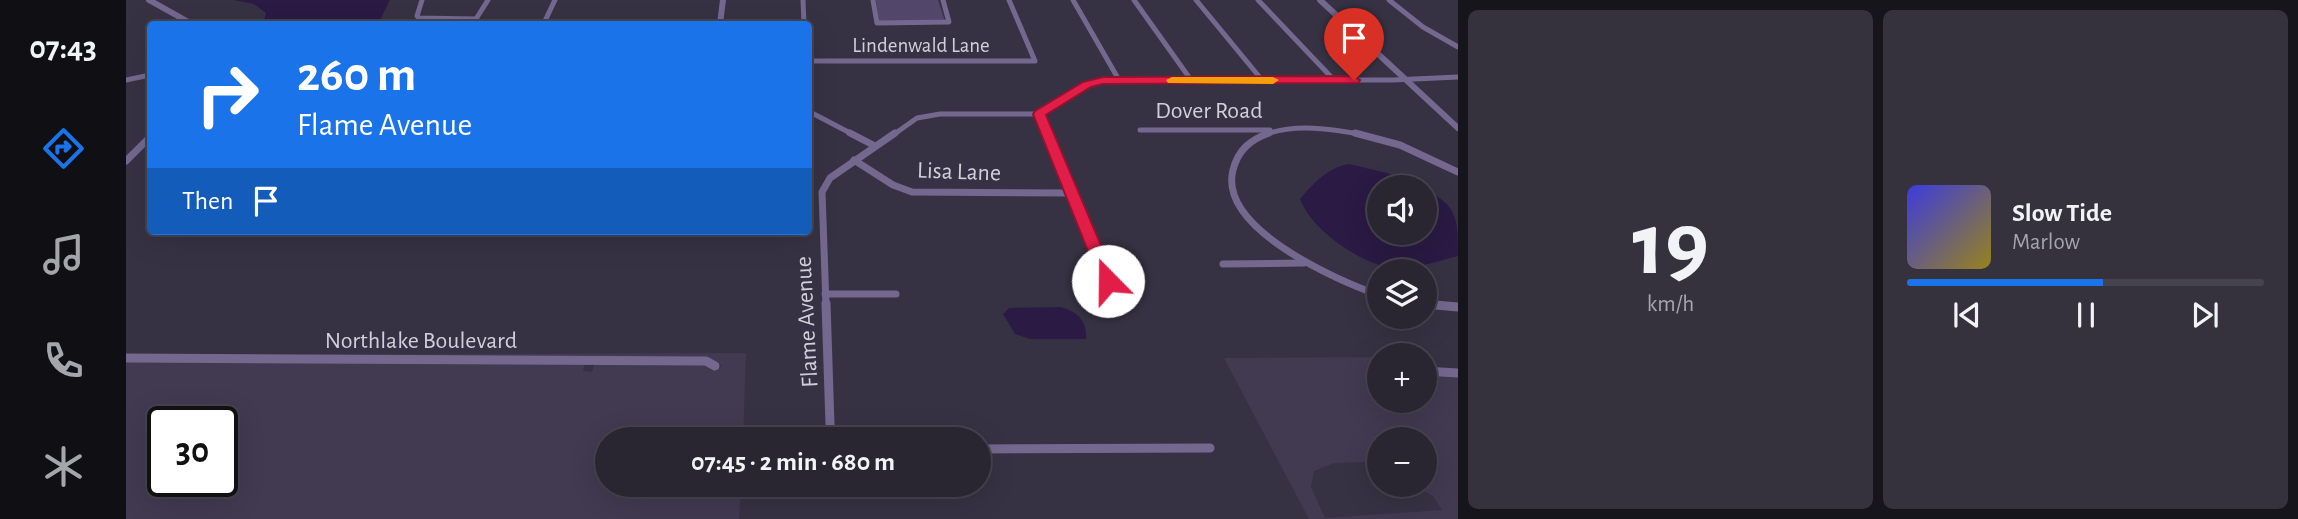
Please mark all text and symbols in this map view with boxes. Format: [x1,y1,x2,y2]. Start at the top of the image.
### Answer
pin [1324,8,1384,80]
icon: arrive [1335,19,1373,57]
text: 07:43 [29,32,97,64]
street label: Lindenwald Lane [852,35,990,56]
icon: right [182,49,273,140]
text: 260 m [297,51,416,100]
street label: Dover Road [1155,99,1263,123]
text: Flame Avenue [297,109,472,141]
icon: directions [39,124,88,173]
street label: Lisa Lane [917,159,1001,185]
map controls [1367,175,1437,497]
button: sound [1367,175,1437,245]
icon: arrive [247,182,285,220]
text: Then [182,188,233,214]
text: 19 [1632,200,1709,291]
text: Slow Tide [2012,200,2112,226]
icon: music [39,230,88,279]
text: Marlow [2012,231,2080,254]
position arrow [1071,244,1145,318]
street label: Flame Avenue [792,256,822,388]
button: layers [1367,259,1437,329]
text: km/h [1647,293,1694,316]
icon: previous [1948,296,1986,334]
icon: pause [2067,296,2105,334]
icon: next [2186,296,2224,334]
street label: Northlake Boulevard [325,329,517,353]
icon: phone [39,336,88,385]
button: + [1367,343,1437,413]
speed limit sign: 30 [147,406,238,497]
button: − [1367,427,1437,497]
icon: climate [39,442,88,491]
text: 07:45 · 2 min · 680 m [691,449,895,475]

